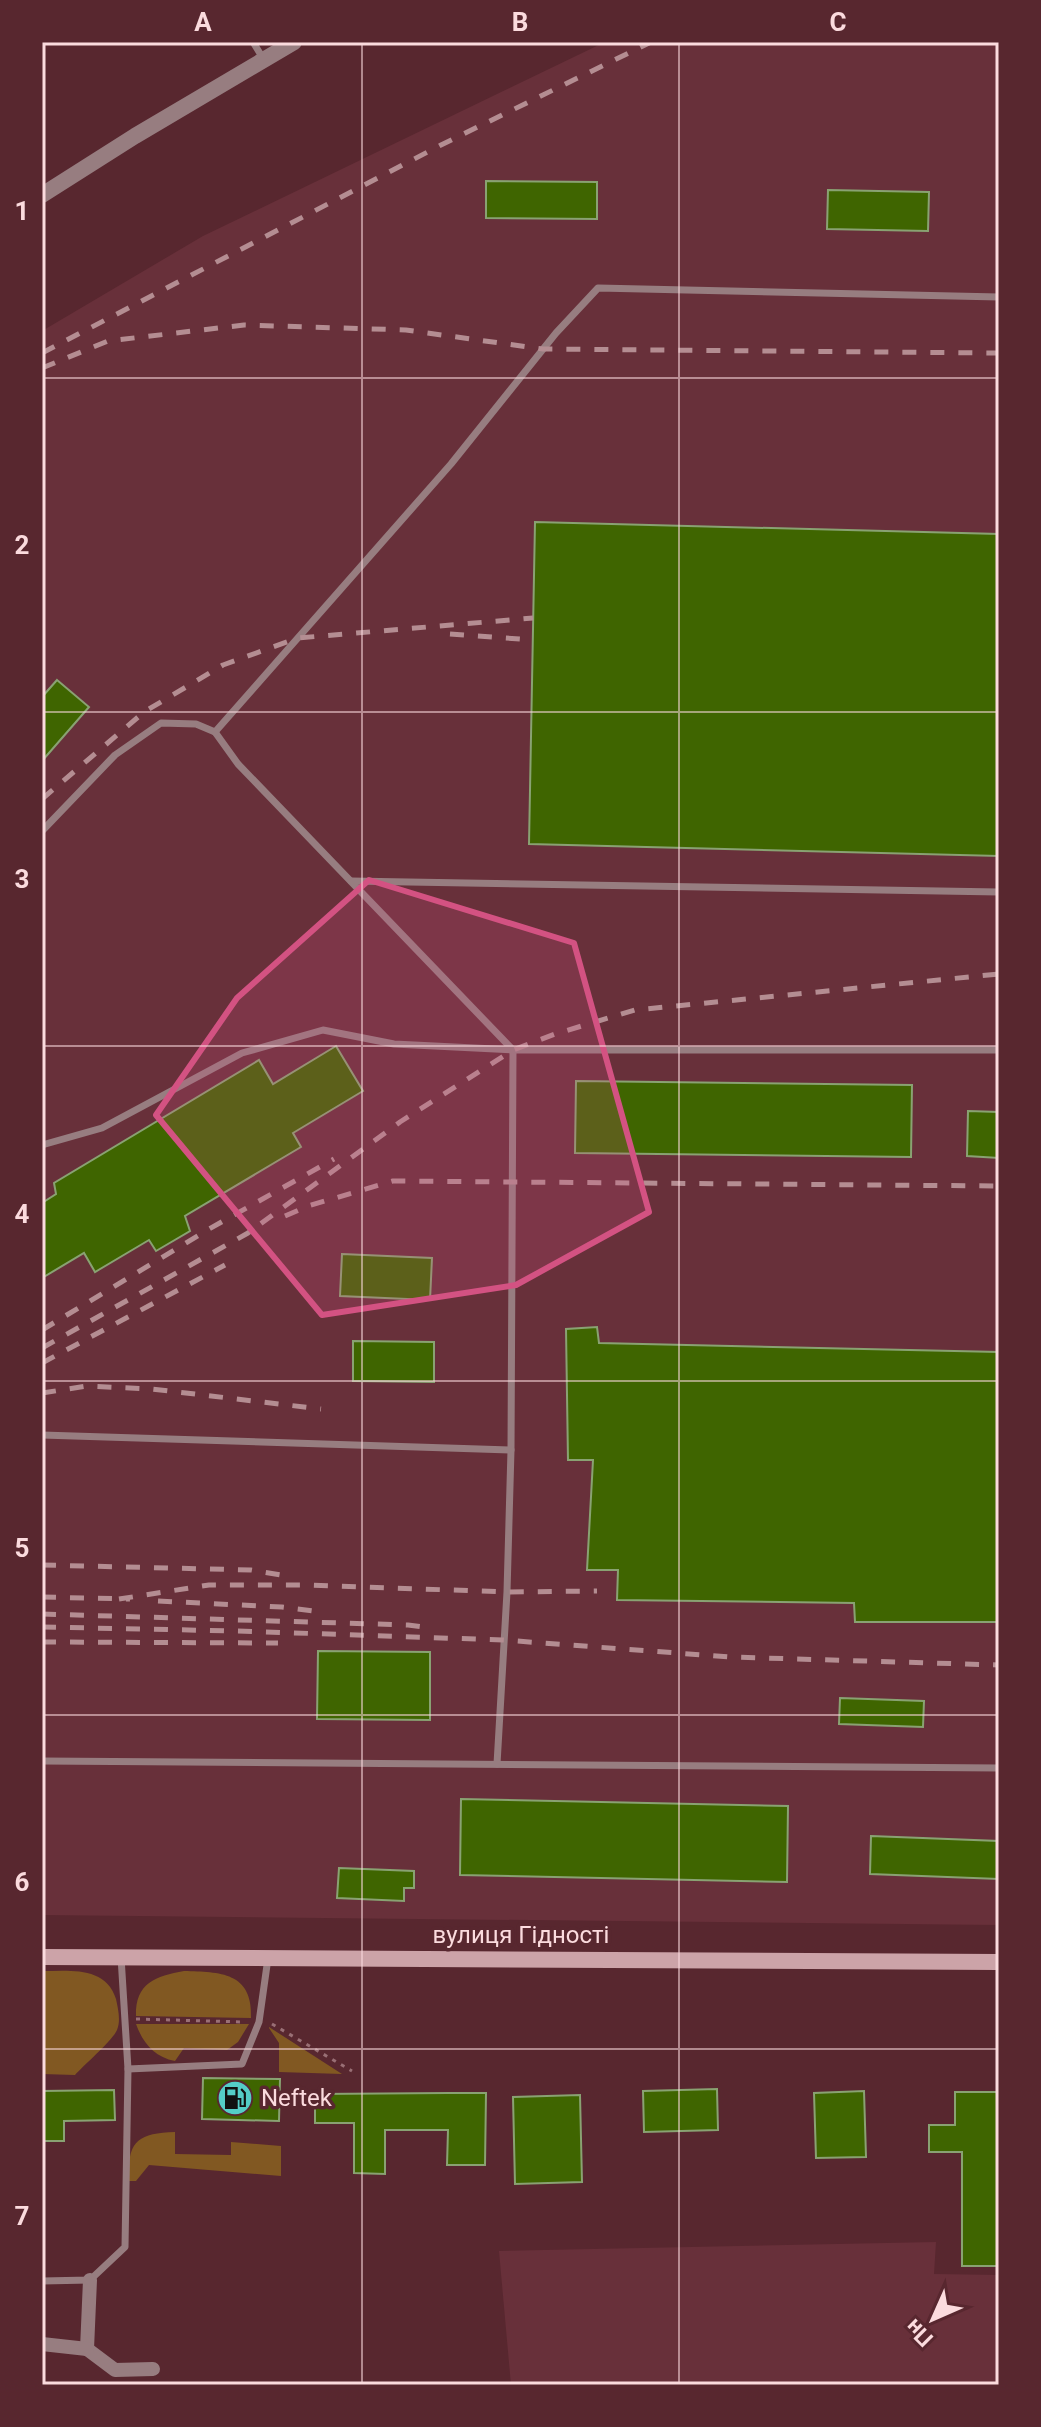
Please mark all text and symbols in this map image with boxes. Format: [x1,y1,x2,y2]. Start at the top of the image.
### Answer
text: A [194,7,212,37]
text: B [512,7,528,37]
text: C [829,7,847,37]
text: 1 [15,196,29,226]
text: 2 [15,530,29,560]
text: 3 [15,864,29,894]
text: 4 [15,1199,30,1229]
text: 5 [15,1533,29,1563]
text: 6 [15,1867,30,1897]
street label: вулиця Гідності [433,1921,609,1949]
fuel station icon: Neftek [216,2079,254,2117]
place label: Neftek [261,2084,333,2112]
text: 7 [15,2201,29,2231]
north arrow [893,2279,973,2359]
text: Пн [900,2314,938,2352]

